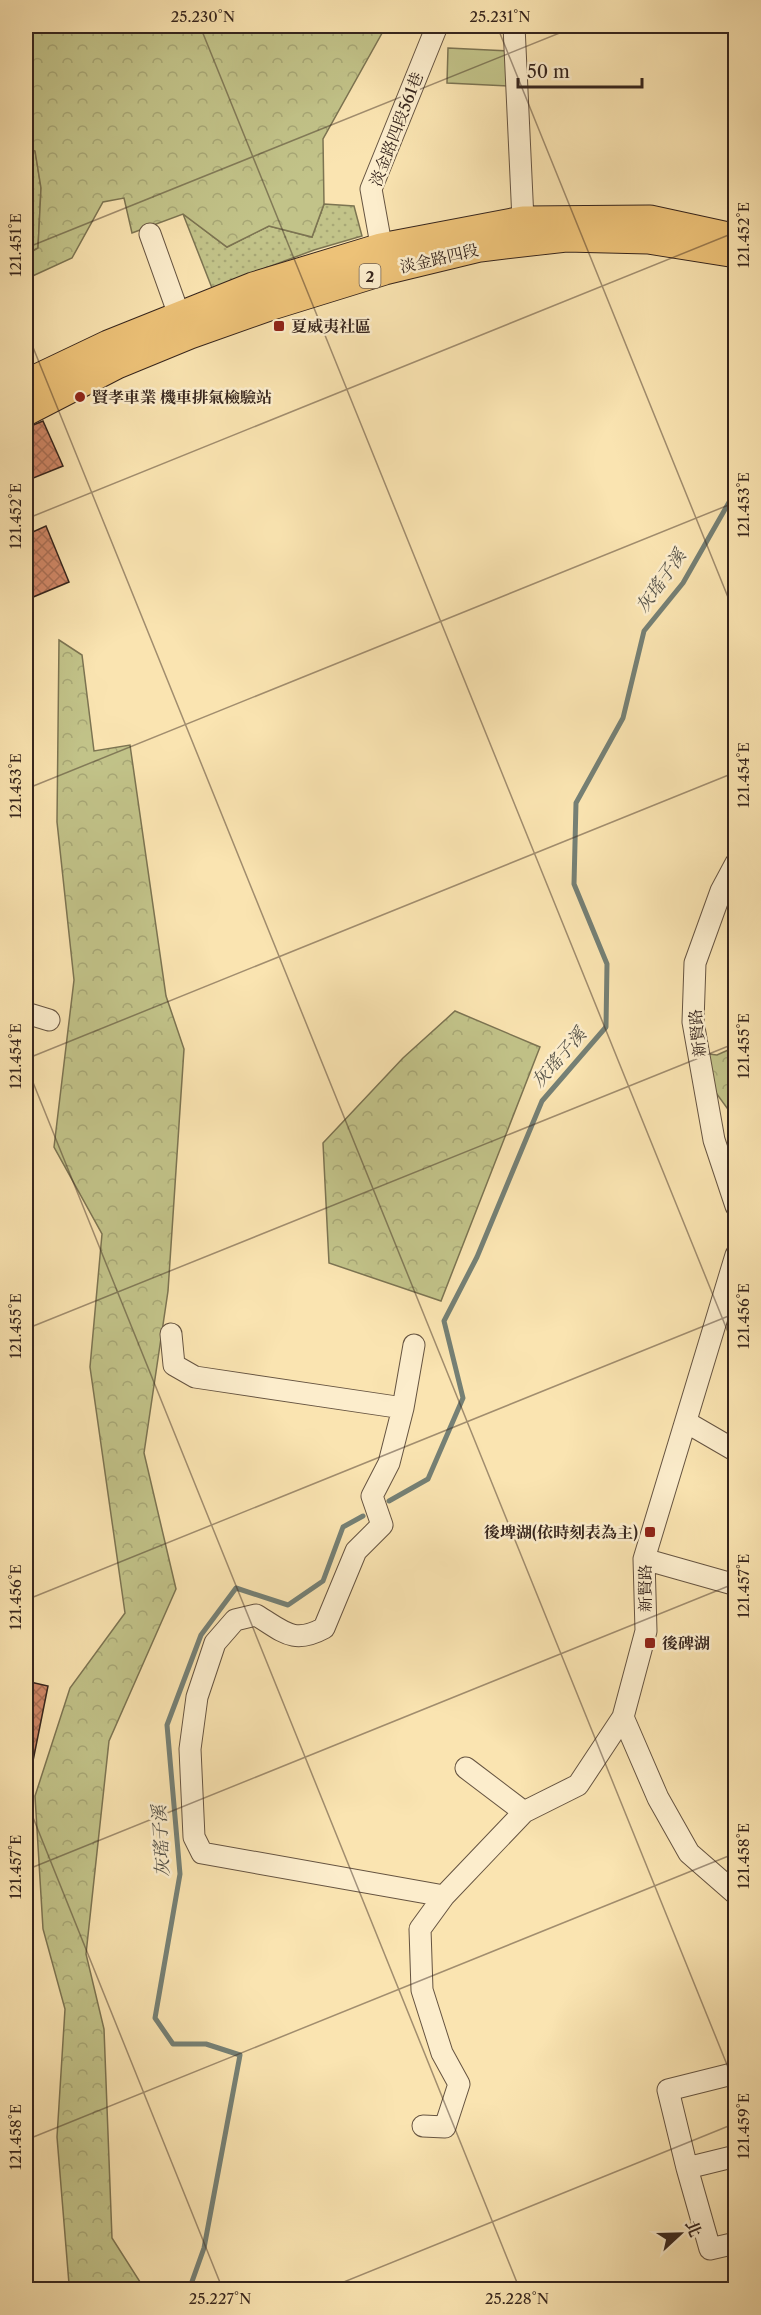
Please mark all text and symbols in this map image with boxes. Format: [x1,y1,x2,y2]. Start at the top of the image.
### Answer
text: 25.230°N [171,7,235,26]
text: 25.231°N [469,7,531,26]
scale bar [518,51,642,89]
text: 50 m [527,61,570,83]
street label: 淡金路四段561巷 [365,69,427,189]
text: 121.452°E [734,202,753,268]
text: 121.451°E [6,213,25,277]
street label: 淡金路四段 [398,239,480,277]
road number: 2 [360,264,380,288]
place label: 夏威夷社區 [291,316,371,336]
marker: 夏威夷社區 [272,319,286,333]
place label: 賢孝車業 機車排氣檢驗站 [92,387,272,407]
marker: 賢孝車業 機車排氣檢驗站 [73,390,87,404]
text: 121.453°E [734,472,753,538]
text: 121.452°E [6,483,25,549]
water label: 灰瑤子溪 [631,544,692,617]
text: 121.454°E [734,742,753,808]
text: 121.453°E [6,753,25,819]
street label: 新賢路 [685,1008,709,1058]
text: 121.455°E [734,1013,753,1079]
water label: 灰瑤子溪 [527,1022,592,1092]
text: 121.454°E [6,1023,25,1089]
text: 121.456°E [734,1283,753,1349]
text: 121.455°E [6,1293,25,1359]
place label: 後埤湖(依時刻表為主) [484,1522,638,1542]
marker: 後埤湖(依時刻表為主) [643,1525,657,1539]
text: 121.457°E [734,1554,753,1618]
text: 121.456°E [6,1564,25,1630]
street label: 新賢路 [635,1564,655,1612]
place label: 後碑湖 [662,1633,710,1653]
marker: 後碑湖 [643,1636,657,1650]
water label: 灰瑤子溪 [148,1802,174,1878]
text: 121.458°E [734,1823,753,1889]
text: 121.457°E [6,1835,25,1899]
text: 121.459°E [734,2093,753,2159]
text: 121.458°E [6,2104,25,2170]
north arrow [650,2204,710,2264]
text: 北 [682,2217,706,2240]
text: 25.227°N [189,2289,251,2308]
text: 25.228°N [485,2289,549,2308]

